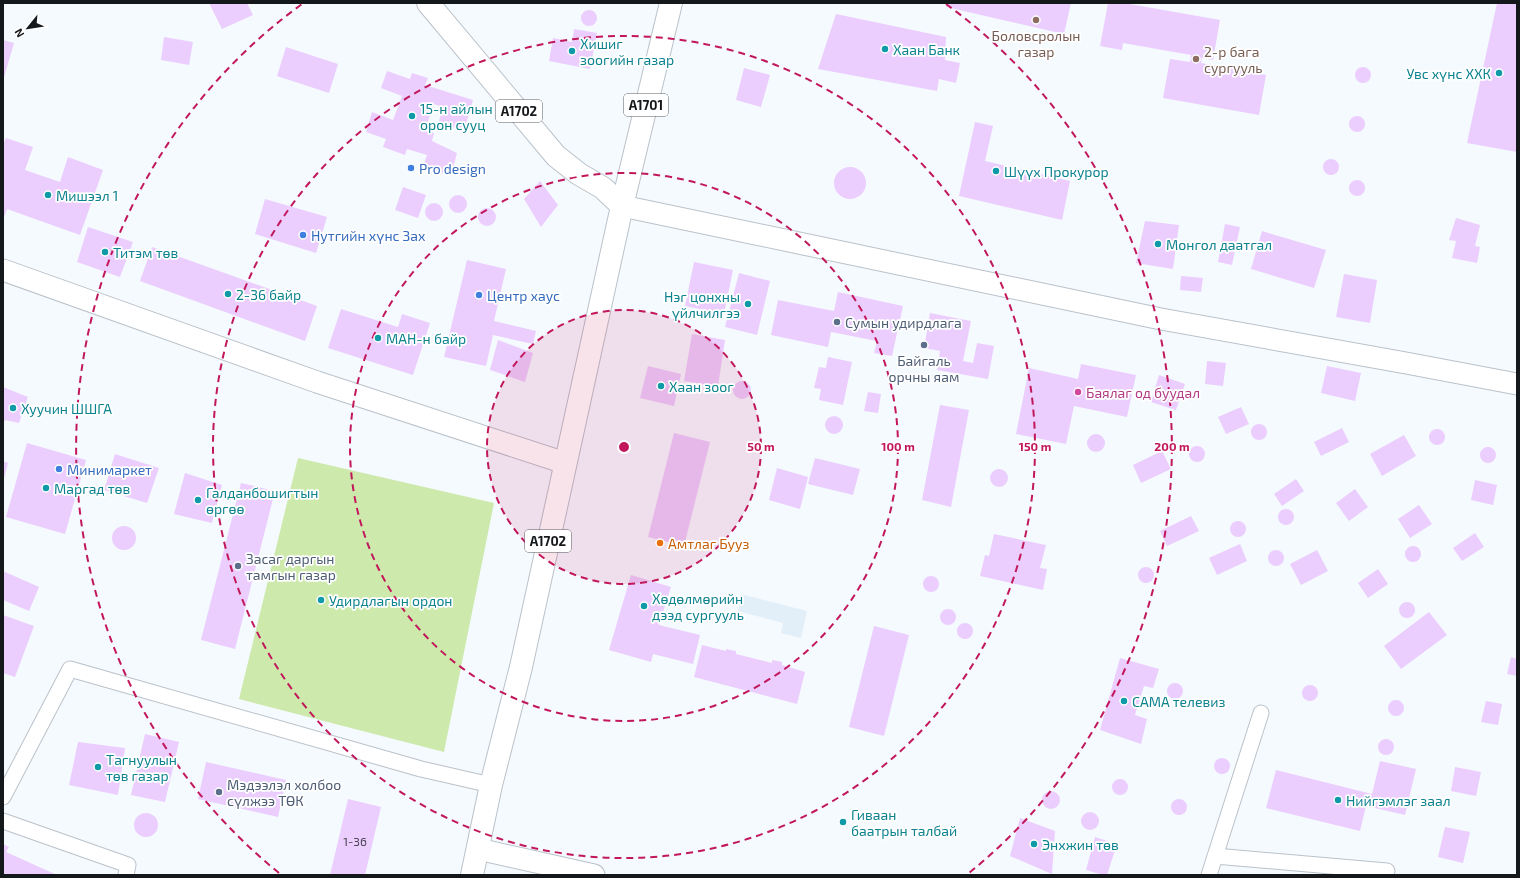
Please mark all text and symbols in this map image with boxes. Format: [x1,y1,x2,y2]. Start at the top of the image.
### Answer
north arrow [8,8,48,48]
marker: Боловсролын газар [1031,15,1041,25]
text: N [11,27,27,40]
place label: Боловсролын газар [992,27,1080,60]
place label: Хишиг зоогийн газар [580,35,674,68]
place label: Хаан Банк [893,41,961,58]
place label: 2-р бага сургууль [1204,43,1262,76]
marker: Хаан Банк [880,44,890,54]
marker: Хишиг зоогийн газар [567,46,577,56]
marker: 2-р бага сургууль [1191,54,1201,64]
place label: Увс хүнс ХХК [1406,65,1491,82]
marker: Увс хүнс ХХК [1494,68,1504,78]
road number: A1701 [624,94,668,116]
place label: 15-н айлын орон сууц [420,100,493,133]
road number: A1702 [496,100,542,122]
marker: 15-н айлын орон сууц [407,111,417,121]
place label: Pro design [419,160,486,177]
marker: Pro design [406,163,416,173]
place label: Шүүх Прокурор [1004,163,1109,180]
marker: Шүүх Прокурор [991,166,1001,176]
place label: Мишээл 1 [56,187,118,204]
marker: Мишээл 1 [43,190,53,200]
place label: Нутгийн хүнс Зах [311,227,426,244]
marker: Нутгийн хүнс Зах [298,230,308,240]
place label: Монгол даатгал [1166,236,1272,253]
marker: Монгол даатгал [1153,239,1163,249]
place label: Титэм төв [113,244,178,261]
marker: Титэм төв [100,247,110,257]
place label: 2-36 байр [236,286,301,303]
place label: Центр хаус [487,287,560,304]
place label: Нэг цонхны үйлчилгээ [664,288,740,321]
marker: 2-36 байр [223,289,233,299]
marker: Центр хаус [474,290,484,300]
marker: Нэг цонхны үйлчилгээ [743,299,753,309]
place label: Сумын удирдлага [845,314,962,331]
marker: Сумын удирдлага [832,317,842,327]
place label: МАН-н байр [386,330,466,347]
marker: МАН-н байр [373,333,383,343]
marker: Байгаль орчны яам [919,340,929,350]
place label: Байгаль орчны яам [889,352,959,385]
place label: Хаан зоог [669,378,734,395]
marker: Хаан зоог [656,381,666,391]
place label: Баялаг од буудал [1086,384,1200,401]
marker: Баялаг од буудал [1073,387,1083,397]
place label: Хуучин ШШГА [21,400,112,417]
marker: Хуучин ШШГА [8,403,18,413]
text: 50 m [747,439,775,453]
text: 100 m [881,439,915,453]
text: 150 m [1019,439,1051,453]
text: 200 m [1154,439,1190,453]
centre of rings [617,440,631,454]
place label: Минимаркет [67,461,152,478]
marker: Минимаркет [54,464,64,474]
place label: Маргад төв [54,480,130,497]
marker: Маргад төв [41,483,51,493]
place label: Галданбошигтын өргөө [206,484,318,517]
marker: Галданбошигтын өргөө [193,495,203,505]
road number: A1702 [525,530,571,552]
place label: Амтлаг Бууз [668,535,749,552]
marker: Амтлаг Бууз [655,538,665,548]
place label: Засаг даргын тамгын газар [246,550,336,583]
marker: Засаг даргын тамгын газар [233,561,243,571]
place label: Хөдөлмөрийн дээд сургууль [652,590,744,623]
place label: Удирдлагын ордон [329,592,453,609]
marker: Удирдлагын ордон [316,595,326,605]
marker: Хөдөлмөрийн дээд сургууль [639,601,649,611]
place label: САМА телевиз [1132,693,1226,710]
marker: САМА телевиз [1119,696,1129,706]
place label: Тагнуулын төв газар [106,751,177,784]
marker: Тагнуулын төв газар [93,762,103,772]
place label: Мэдээлэл холбоо сүлжээ ТӨК [227,776,341,809]
marker: Мэдээлэл холбоо сүлжээ ТӨК [214,787,224,797]
place label: Нийгэмлэг заал [1346,792,1451,809]
marker: Нийгэмлэг заал [1333,795,1343,805]
place label: Гиваан баатрын талбай [851,806,957,839]
marker: Гиваан баатрын талбай [838,817,848,827]
house number: 1-36 [343,834,367,848]
place label: Энхжин төв [1042,836,1119,853]
marker: Энхжин төв [1029,839,1039,849]

